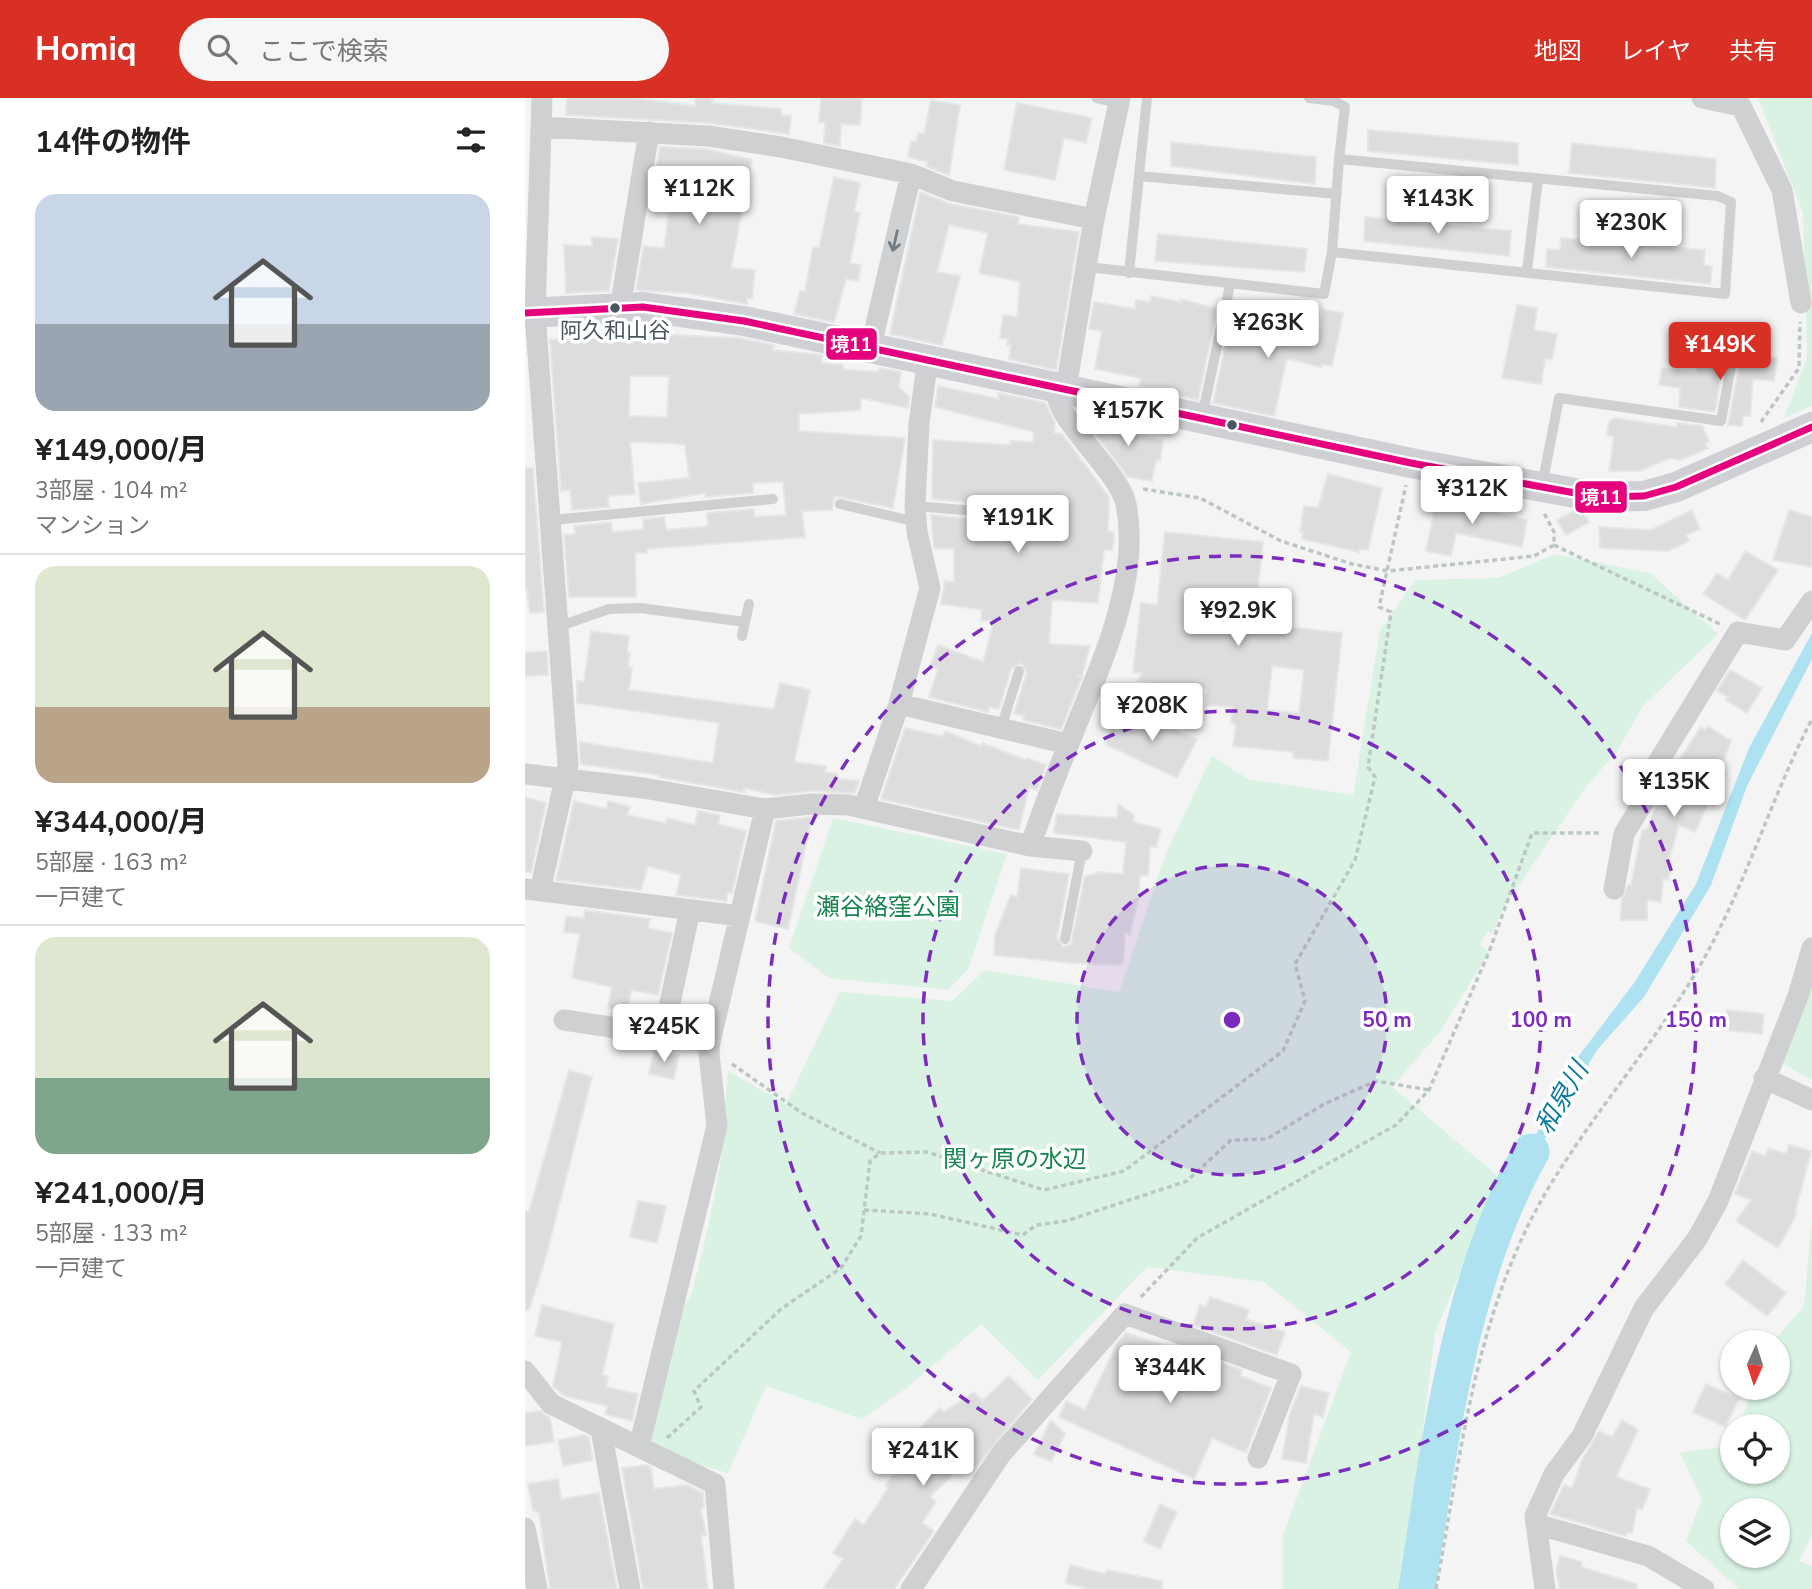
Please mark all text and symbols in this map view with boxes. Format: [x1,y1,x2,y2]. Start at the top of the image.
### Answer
search box [179,18,669,81]
text: Homiq [35,27,137,72]
icon: search [203,30,241,68]
text: ここで検索 [259,34,389,69]
text: 地図 [1534,35,1582,67]
text: レイヤ [1620,35,1691,67]
text: 共有 [1729,35,1777,67]
icon: filters [452,121,490,159]
text: 14件の物件 [35,122,191,163]
pin: ¥112K [650,166,748,226]
text: ¥112K [664,173,734,204]
pin: ¥143K [1389,176,1487,236]
text: ¥143K [1403,183,1473,214]
pin: ¥230K [1582,200,1680,260]
text: ¥230K [1596,207,1666,238]
one-way arrow [888,229,901,252]
icon: home [200,240,326,366]
pin: ¥263K [1219,300,1317,360]
marker: 阿久和山谷 [608,301,622,315]
text: ¥263K [1233,307,1303,338]
place label: 阿久和山谷 [560,316,670,346]
pin: ¥149K [1671,322,1769,382]
line badge: 境11 [825,327,878,361]
text: ¥149K [1685,329,1755,360]
text: 境11 [830,332,872,358]
pin: ¥157K [1079,388,1177,448]
text: ¥157K [1093,395,1163,426]
unlabelled marker [1225,418,1239,432]
text: ¥149,000/月 [35,430,208,471]
pin: ¥312K [1423,466,1521,526]
text: ¥312K [1437,473,1507,504]
text: 3部屋 · 104 m² [35,475,188,506]
line badge: 境11 [1574,480,1628,514]
text: 境11 [1580,485,1622,511]
pin: ¥191K [969,496,1067,555]
text: ¥191K [983,502,1053,533]
text: マンション [35,510,150,541]
pin: ¥92.9K [1181,588,1295,648]
text: ¥92.9K [1200,595,1276,626]
icon: home [200,612,326,738]
pin: ¥208K [1103,684,1201,743]
text: ¥208K [1117,690,1187,721]
pin: ¥135K [1625,760,1723,819]
text: ¥135K [1639,766,1709,797]
text: ¥344,000/月 [35,802,208,843]
text: 5部屋 · 163 m² [35,847,188,878]
text: 一戸建て [35,882,127,913]
park label: 瀬谷絡窪公園 [816,891,960,923]
icon: home [200,983,326,1109]
pin: ¥245K [615,1004,713,1064]
text: 50 m [1362,1006,1412,1034]
text: 100 m [1510,1006,1572,1034]
text: 150 m [1665,1006,1727,1034]
centre of rings [1220,1008,1244,1032]
text: ¥245K [629,1011,699,1042]
water label: 和泉川 [1527,1053,1598,1141]
park label: 関ヶ原の水辺 [943,1143,1087,1175]
text: ¥241,000/月 [35,1173,208,1214]
text: 5部屋 · 133 m² [35,1218,188,1249]
text: 一戸建て [35,1253,127,1284]
north arrow [1720,1330,1790,1400]
map controls [1720,1330,1790,1568]
pin: ¥344K [1121,1346,1219,1405]
text: ¥344K [1135,1352,1205,1383]
button: locate [1720,1414,1790,1484]
pin: ¥241K [874,1428,972,1488]
text: ¥241K [888,1435,958,1466]
button: layers [1720,1498,1790,1568]

